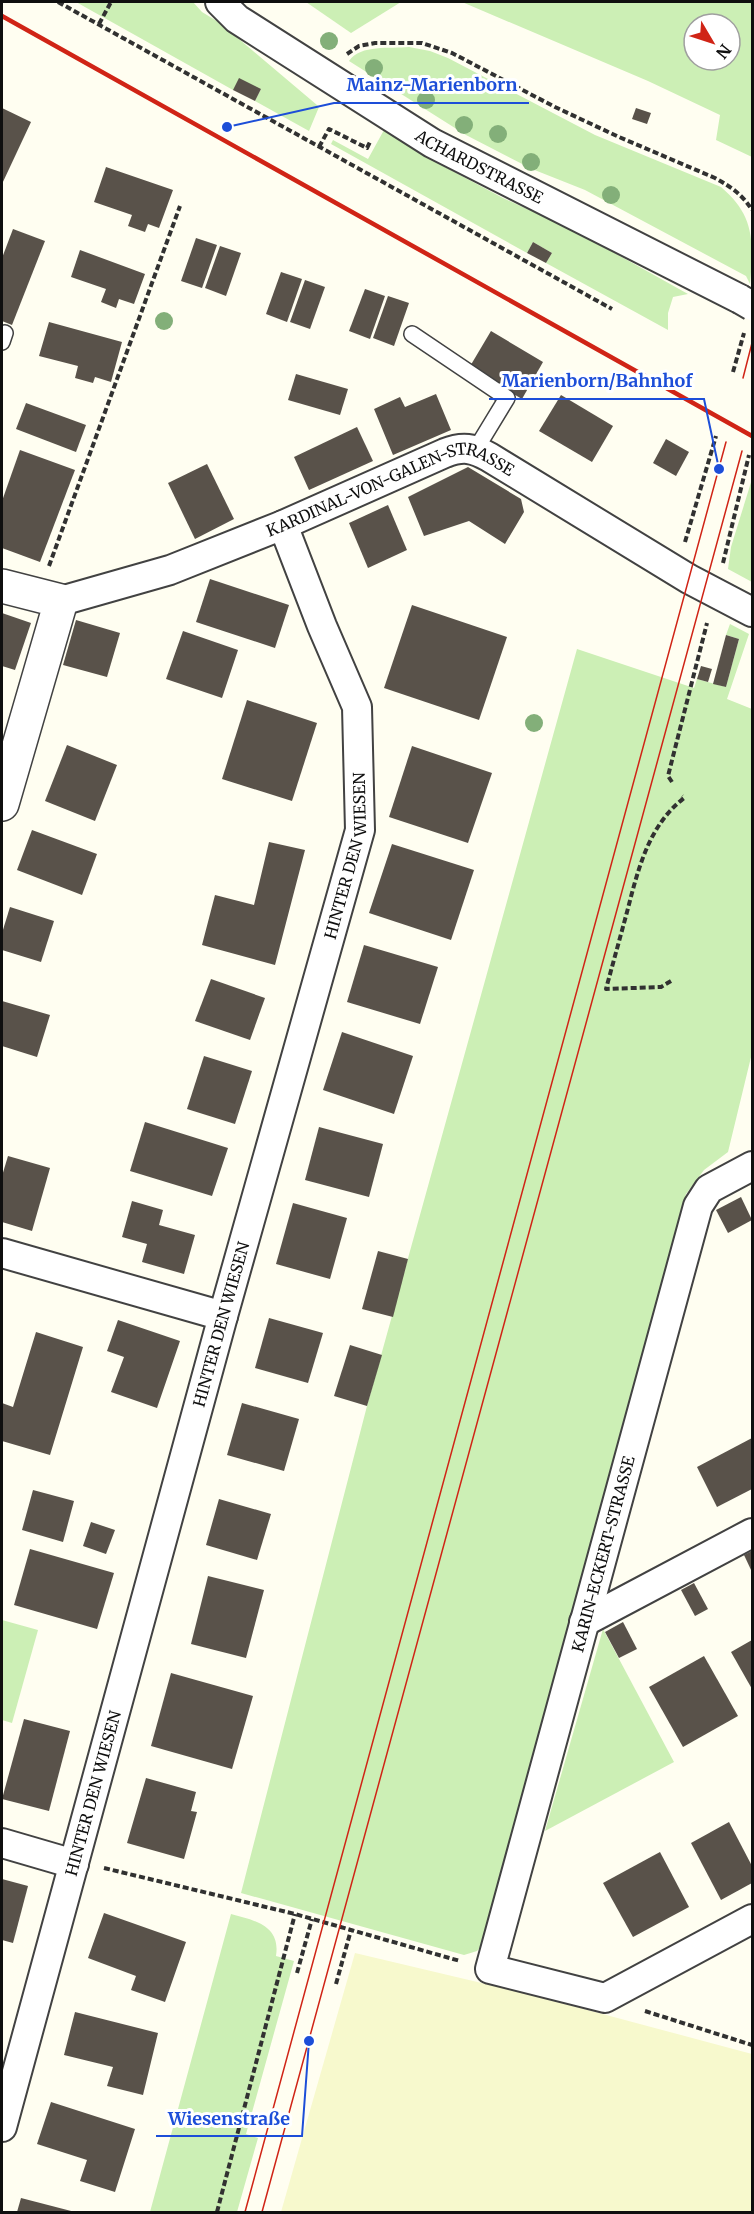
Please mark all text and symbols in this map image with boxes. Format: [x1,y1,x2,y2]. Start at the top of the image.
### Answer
north arrow [682,12,742,72]
text: N [712,40,735,63]
callout: Mainz-Marienborn [334,67,529,103]
text: Mainz-Marienborn [346,73,518,96]
street label: ACHARDSTRASSE [411,125,547,208]
callout: Marienborn/Bahnhof [489,363,704,399]
text: Marienborn/Bahnhof [502,369,693,392]
street label: KARDINAL-VON-GALEN-STRASSE [263,438,519,541]
street label: HINTER DEN WIESEN [320,771,370,941]
street label: HINTER DEN WIESEN [189,1239,254,1409]
street label: KARIN-ECKERT-STRASSE [567,1453,639,1654]
street label: HINTER DEN WIESEN [61,1708,125,1878]
callout: Wiesenstraße [156,2100,302,2136]
text: Wiesenstraße [167,2107,290,2130]

